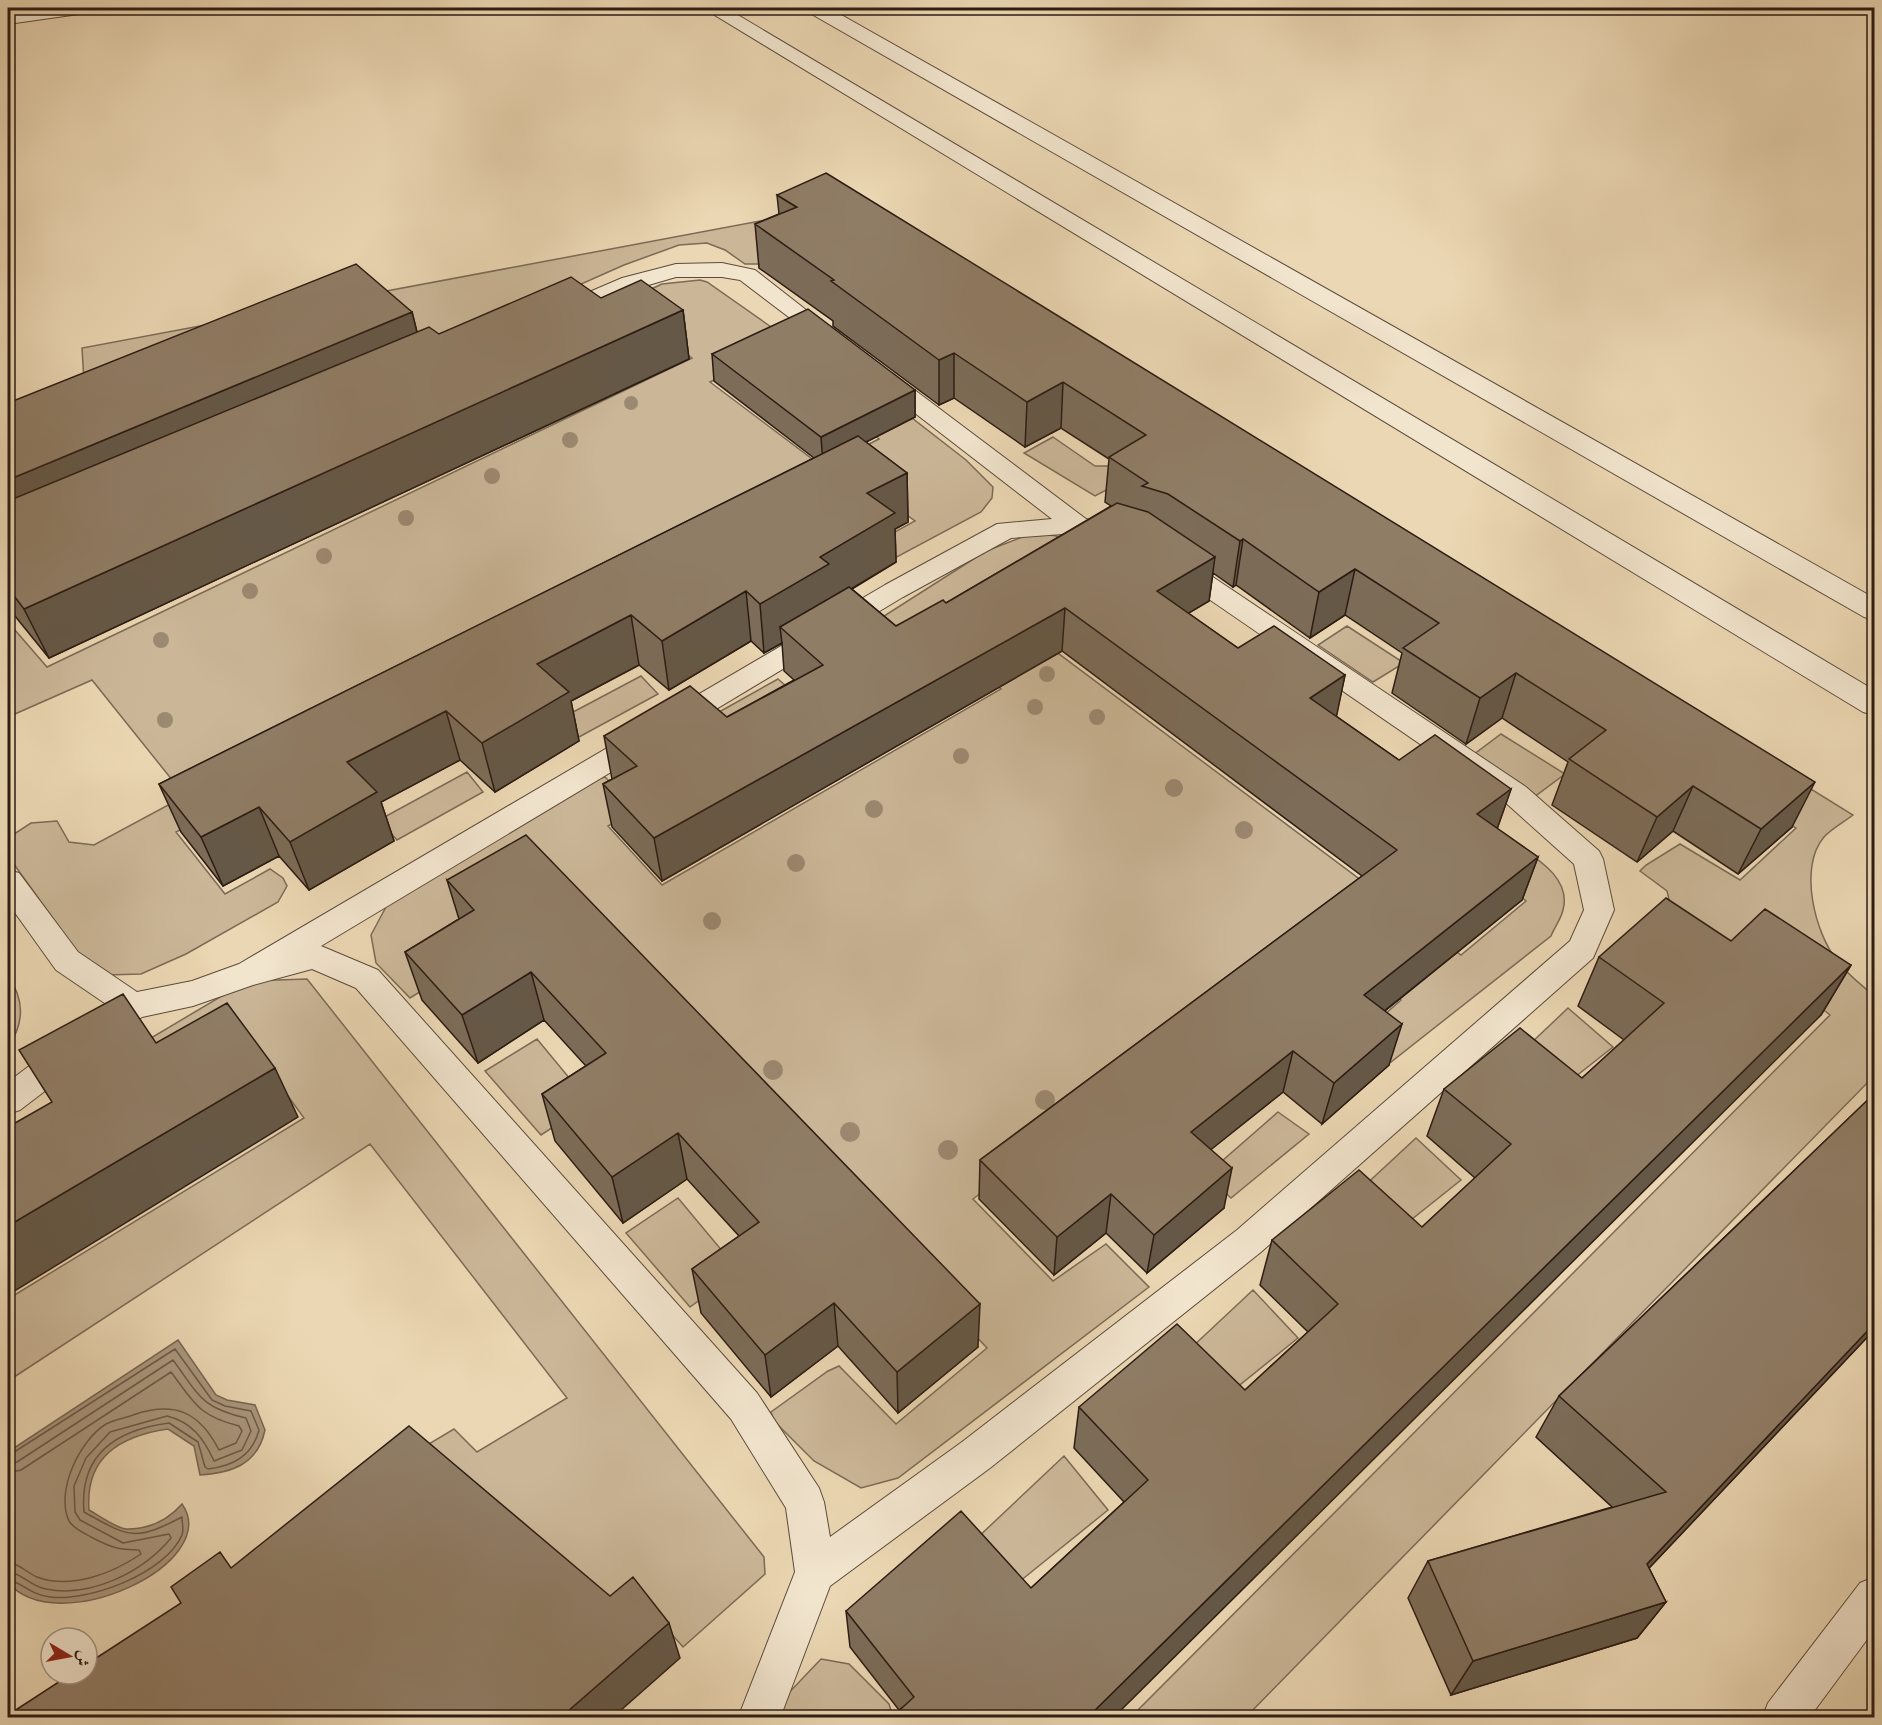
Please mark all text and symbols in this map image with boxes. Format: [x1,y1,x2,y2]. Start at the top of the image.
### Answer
north arrow [39,1626,99,1686]
text: ش [71,1649,95,1668]

